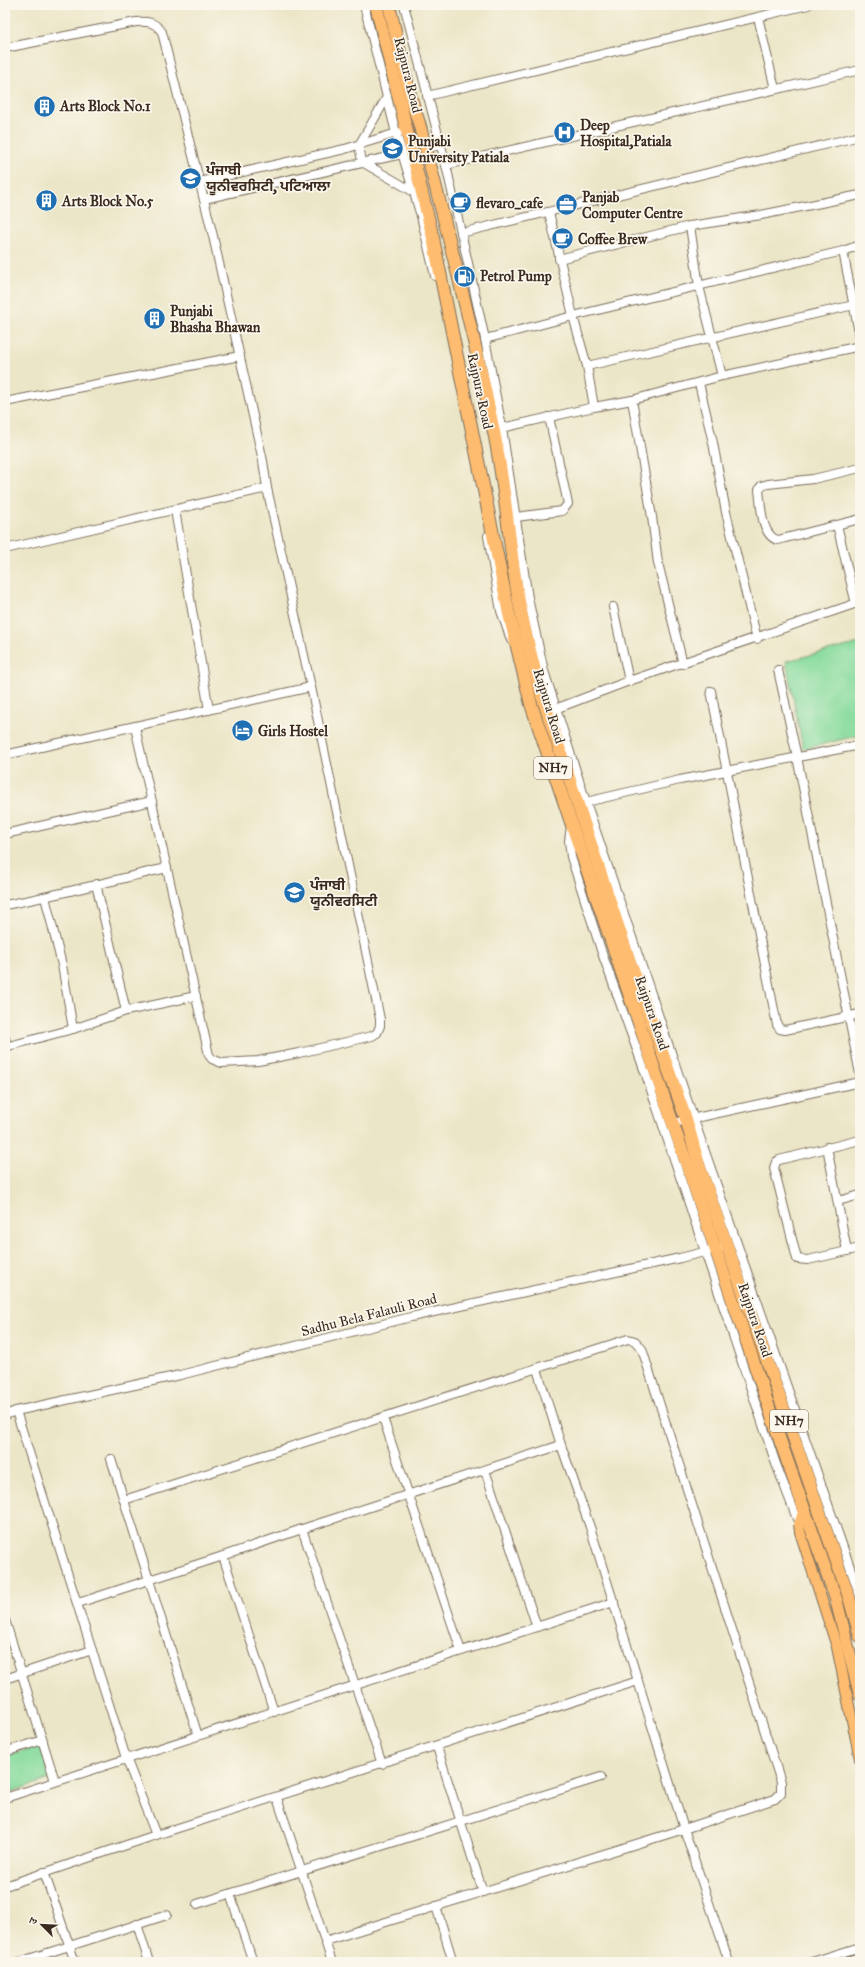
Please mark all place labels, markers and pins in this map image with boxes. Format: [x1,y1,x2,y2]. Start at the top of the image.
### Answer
building icon: Arts Block No.1 [31,93,57,119]
place label: Arts Block No.1 [59,98,151,115]
place label: Deep Hospital,Patiala [580,117,673,151]
hospital icon: Deep Hospital,Patiala [551,120,577,146]
place label: Punjabi University Patiala [408,133,510,167]
school or university icon: Punjabi University Patiala [379,136,405,162]
place label: ਪੰਜਾਬੀ ਯੂਨੀਵਰਸਿਟੀ, ਪਟਿਆਲਾ [205,161,331,196]
school or university icon: ਪੰਜਾਬੀ ਯੂਨੀਵਰਸਿਟੀ, ਪਟਿਆਲਾ [178,165,204,191]
building icon: Arts Block No.5 [33,188,59,214]
place label: Panjab Computer Centre [582,189,683,223]
cafe icon: flevaro_cafe [447,190,473,216]
office icon: Panjab Computer Centre [553,192,579,218]
place label: Arts Block No.5 [61,193,154,210]
place label: flevaro_cafe [475,195,543,212]
cafe icon: Coffee Brew [549,226,575,252]
place label: Coffee Brew [578,231,648,248]
fuel station icon: Petrol Pump [452,263,478,289]
place label: Petrol Pump [480,268,552,286]
place label: Punjabi Bhasha Bhawan [170,303,261,336]
building icon: Punjabi Bhasha Bhawan [142,306,168,332]
hotel icon: Girls Hostel [229,718,255,744]
place label: Girls Hostel [258,723,329,740]
place label: ਪੰਜਾਬੀ ਯੂਨੀਵਰਸਿਟੀ [309,876,378,911]
school or university icon: ਪੰਜਾਬੀ ਯੂਨੀਵਰਸਿਟੀ [282,880,308,906]

